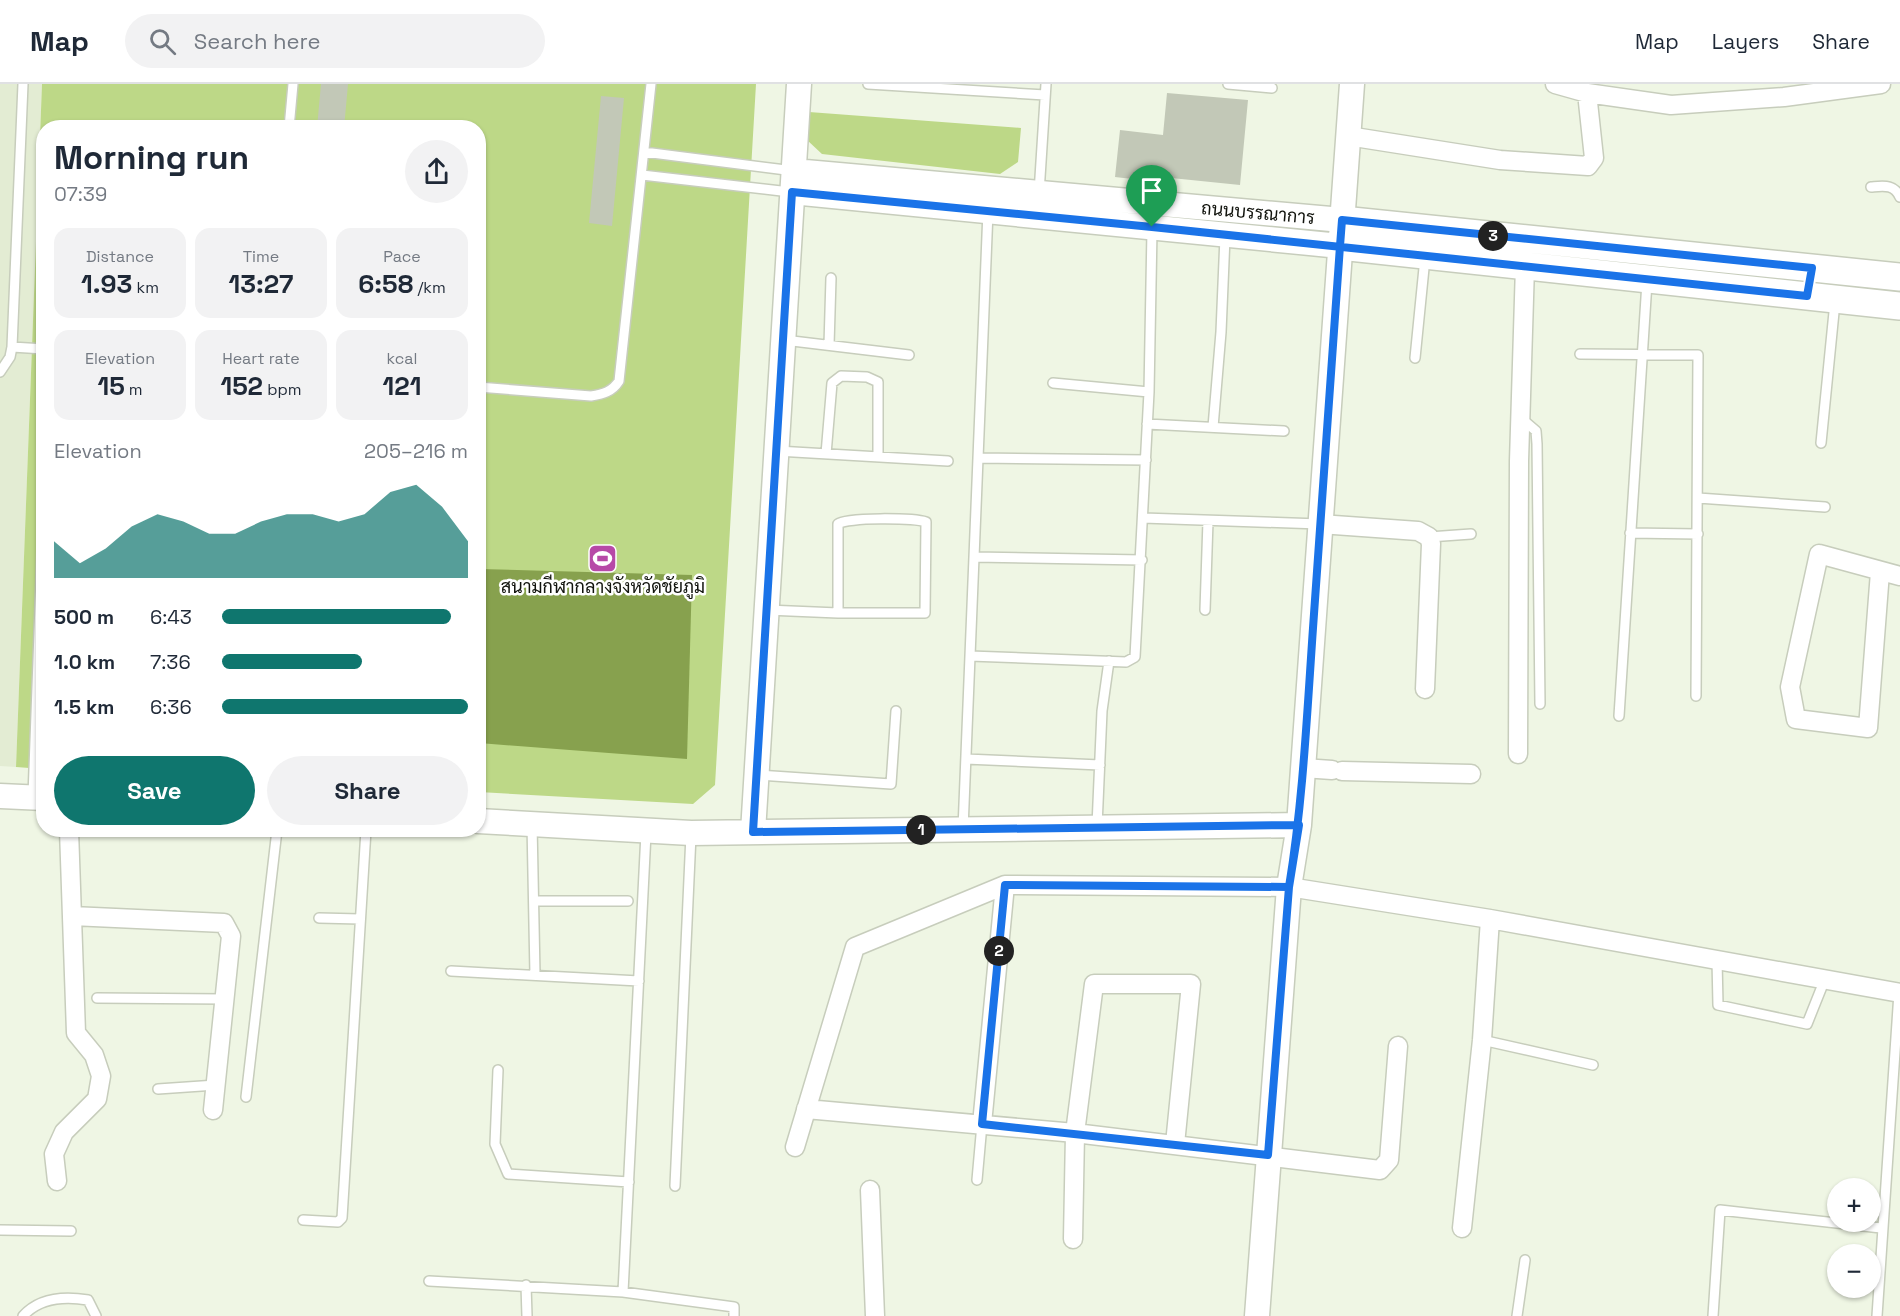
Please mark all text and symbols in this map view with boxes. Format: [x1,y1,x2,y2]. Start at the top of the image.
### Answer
search box [125,14,545,68]
text: Map [30,23,89,59]
icon: search [146,25,179,58]
text: Search here [194,27,321,55]
text: Map [1635,28,1679,55]
text: Layers [1712,28,1779,55]
text: Share [1812,28,1870,55]
text: Morning run [54,137,249,179]
button: share [405,140,468,203]
pin [1126,165,1177,227]
icon: arrive [1135,174,1168,207]
text: 07:39 [54,181,107,207]
street label: ถนนบรรณาการ [1200,196,1316,229]
pin: 3 [1478,221,1508,251]
text: 3 [1488,225,1498,246]
text: Distance [86,246,154,267]
text: Time [243,246,279,267]
text: Pace [383,246,421,267]
text: 1.93 [81,267,132,301]
text: 13:27 [229,267,293,301]
text: 6:58 [358,267,413,301]
text: km [132,277,159,298]
text: /km [413,277,446,298]
text: Elevation [85,348,155,369]
text: Heart rate [222,348,300,369]
text: kcal [387,348,417,369]
text: 15 [97,369,125,403]
text: 152 [220,369,263,403]
text: 121 [383,369,421,403]
text: m [125,379,143,400]
text: bpm [263,379,302,400]
text: Elevation [54,438,142,464]
text: 205–216 m [364,438,468,464]
sports icon: สนามกีฬากลางจังหวัดชัยภูมิ [587,542,619,574]
place label: สนามกีฬากลางจังหวัดชัยภูมิ [501,574,705,600]
text: 500 m [54,604,114,630]
text: 6:43 [150,604,192,630]
text: 1.0 km [54,649,115,675]
text: 7:36 [150,649,191,675]
text: 1.5 km [54,694,114,720]
text: 6:36 [150,694,192,720]
button: Save [54,756,255,825]
button: Share [267,756,468,825]
pin: 1 [906,815,936,845]
text: 1 [917,819,925,840]
pin: 2 [984,936,1014,966]
text: 2 [994,940,1004,961]
map controls [1827,1178,1881,1298]
button: + [1827,1178,1881,1232]
button: − [1827,1244,1881,1298]

